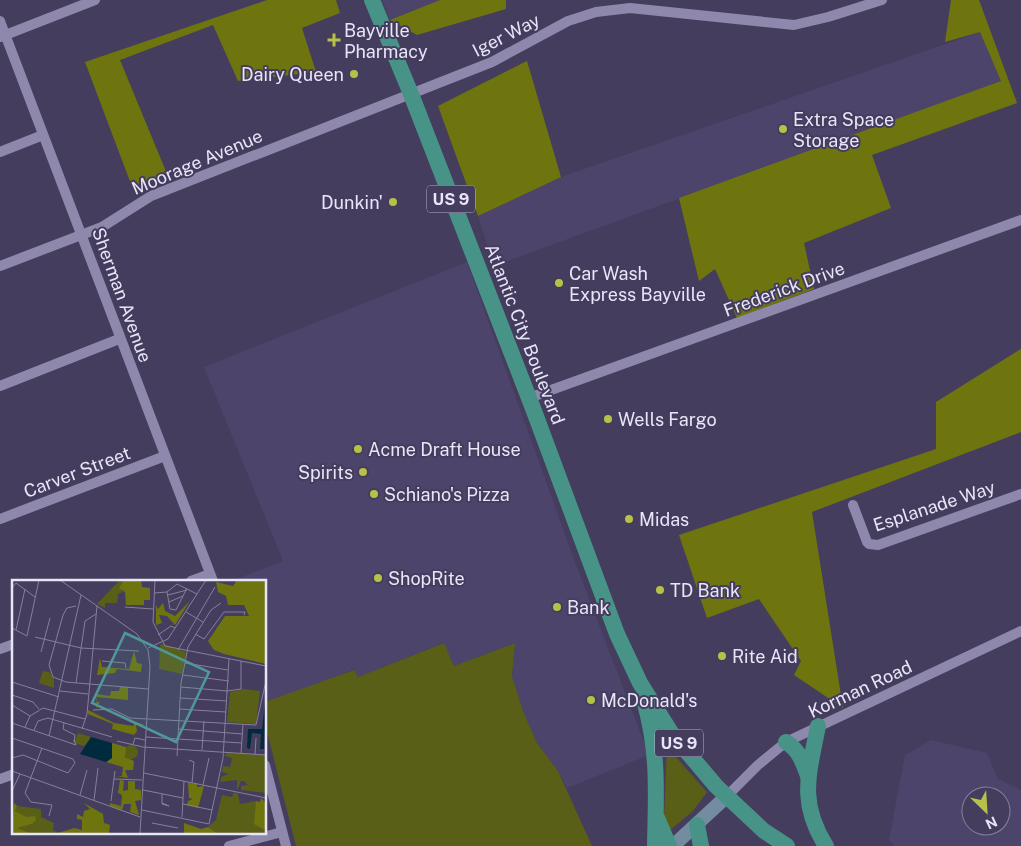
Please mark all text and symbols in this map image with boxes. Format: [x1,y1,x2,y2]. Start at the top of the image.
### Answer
street label: Iger Way [469,9,543,61]
place label: Bayville Pharmacy [344,20,428,62]
marker: Bayville Pharmacy [328,34,340,46]
place label: Dairy Queen [241,64,344,85]
marker: Dairy Queen [348,68,360,80]
place label: Extra Space Storage [793,109,894,151]
marker: Extra Space Storage [777,123,789,135]
street label: Moorage Avenue [128,125,266,199]
road number: US 9 [427,185,475,212]
place label: Dunkin' [321,192,383,213]
marker: Dunkin' [387,196,399,208]
street label: Sherman Avenue [88,225,156,365]
street label: Atlantic City Boulevard [481,241,569,427]
street label: Frederick Drive [721,257,847,321]
place label: Car Wash Express Bayville [569,263,706,305]
marker: Car Wash Express Bayville [553,277,565,289]
place label: Wells Fargo [618,409,717,430]
marker: Wells Fargo [602,413,614,425]
place label: Acme Draft House [368,439,521,460]
street label: Carver Street [21,442,133,502]
marker: Acme Draft House [352,443,364,455]
place label: Spirits [298,462,353,483]
marker: Spirits [357,466,369,478]
street label: Esplanade Way [870,476,998,536]
place label: Schiano's Pizza [384,484,510,505]
marker: Schiano's Pizza [368,488,380,500]
place label: Midas [639,509,689,530]
marker: Midas [623,513,635,525]
place label: ShopRite [388,568,465,589]
marker: ShopRite [372,572,384,584]
inset map [12,580,266,834]
place label: TD Bank [670,580,740,601]
marker: TD Bank [654,584,666,596]
place label: Bank [567,597,610,618]
marker: Bank [551,601,563,613]
place label: Rite Aid [732,646,798,667]
marker: Rite Aid [716,650,728,662]
street label: Korman Road [805,656,915,722]
place label: McDonald's [601,690,697,711]
marker: McDonald's [585,694,597,706]
road number: US 9 [655,730,703,756]
north arrow [961,786,1011,836]
text: N [983,813,1000,832]

